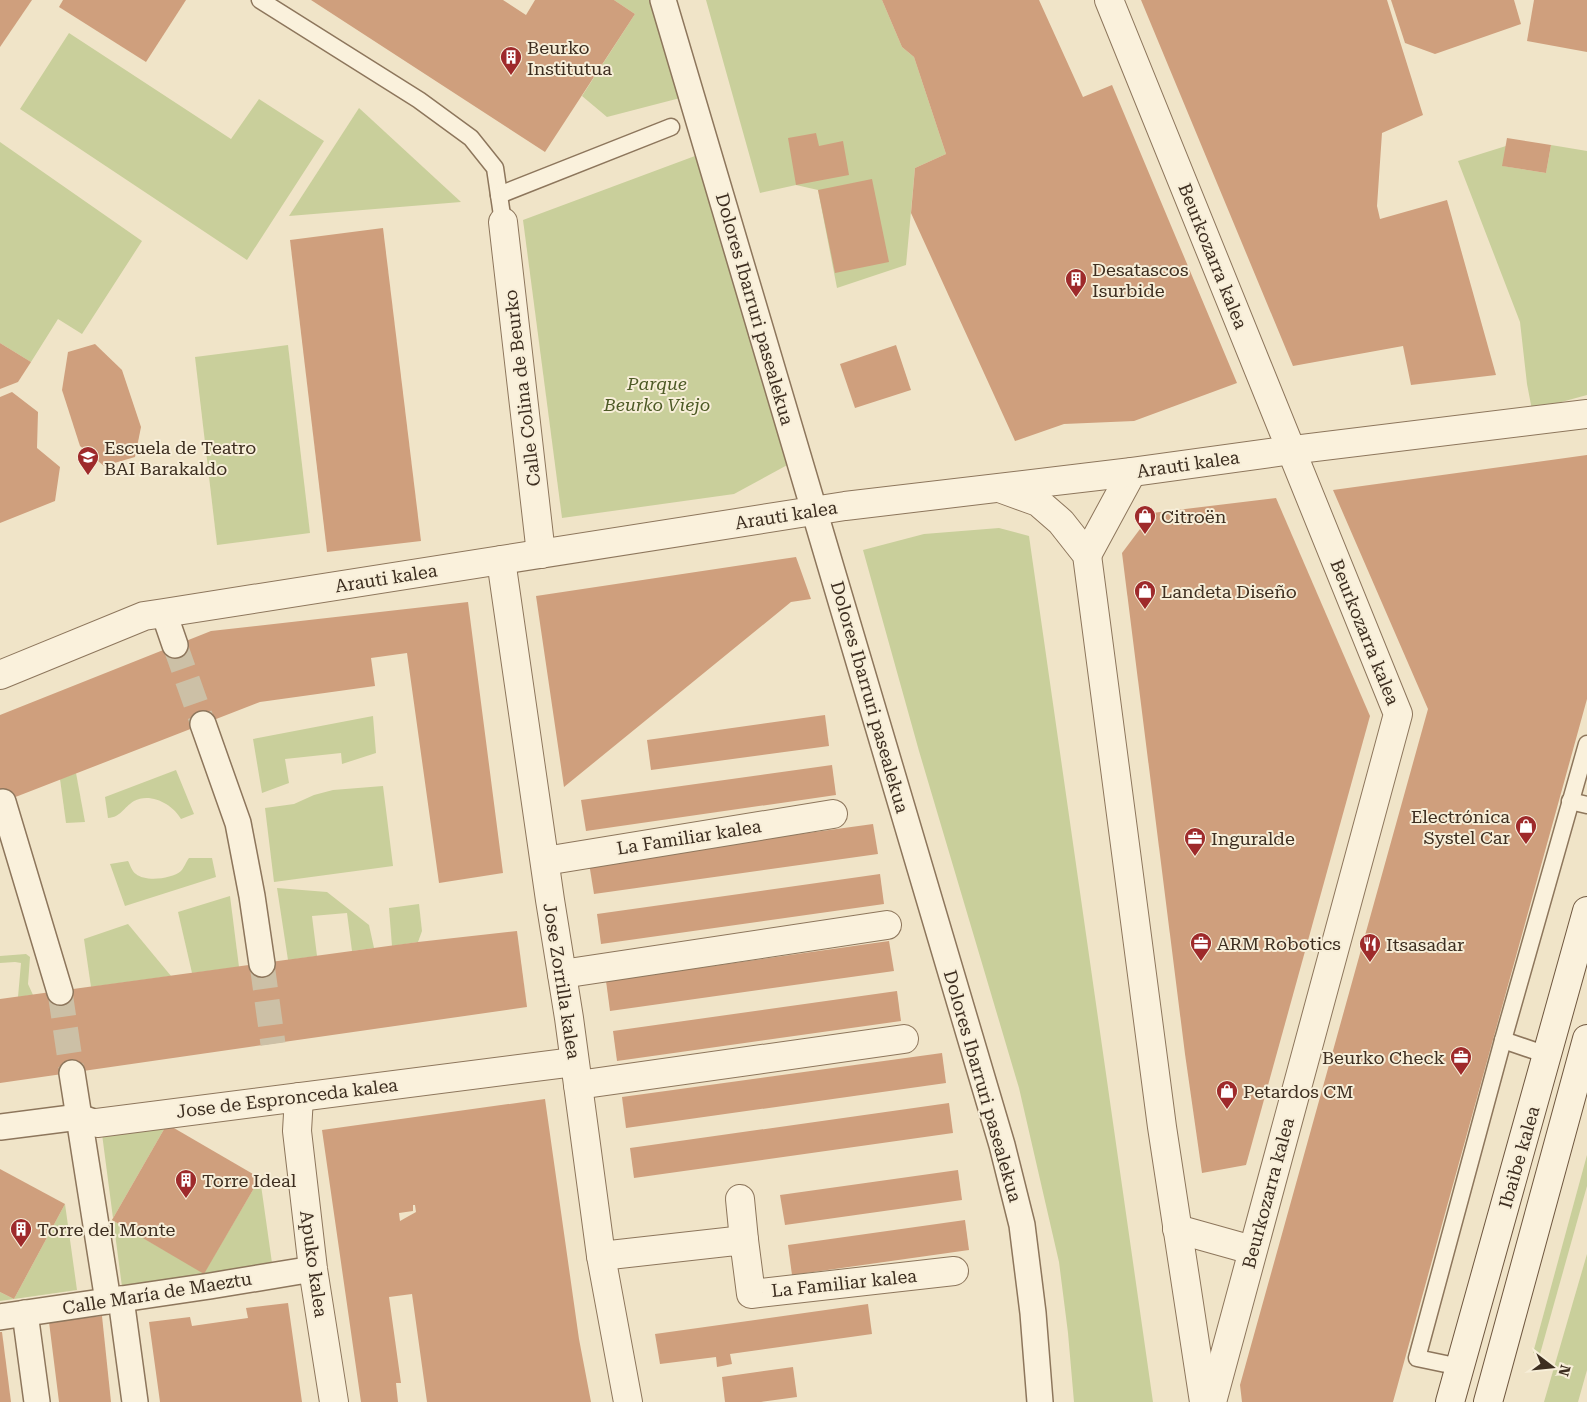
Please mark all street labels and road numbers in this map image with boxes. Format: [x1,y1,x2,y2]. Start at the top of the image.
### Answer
street label: Beurkozarra kalea [1174,180,1252,332]
street label: Dolores Ibarruri pasealekua [712,191,798,428]
street label: Calle Colina de Beurko [500,288,544,488]
street label: Arauti kalea [1135,446,1241,482]
street label: Arauti kalea [733,497,839,533]
street label: Beurkozarra kalea [1326,556,1404,708]
street label: Arauti kalea [333,560,439,596]
street label: Dolores Ibarruri pasealekua [827,579,913,816]
street label: La Familiar kalea [615,815,763,859]
street label: Jose Zorrilla kalea [539,901,585,1061]
street label: Dolores Ibarruri pasealekua [940,968,1026,1205]
street label: Jose de Espronceda kalea [175,1074,399,1122]
street label: Ibaibe kalea [1494,1103,1544,1211]
street label: Beurkozarra kalea [1238,1115,1298,1271]
street label: Apuko kalea [296,1209,332,1319]
street label: La Familiar kalea [770,1265,918,1301]
street label: Calle María de Maeztu [61,1268,253,1318]

